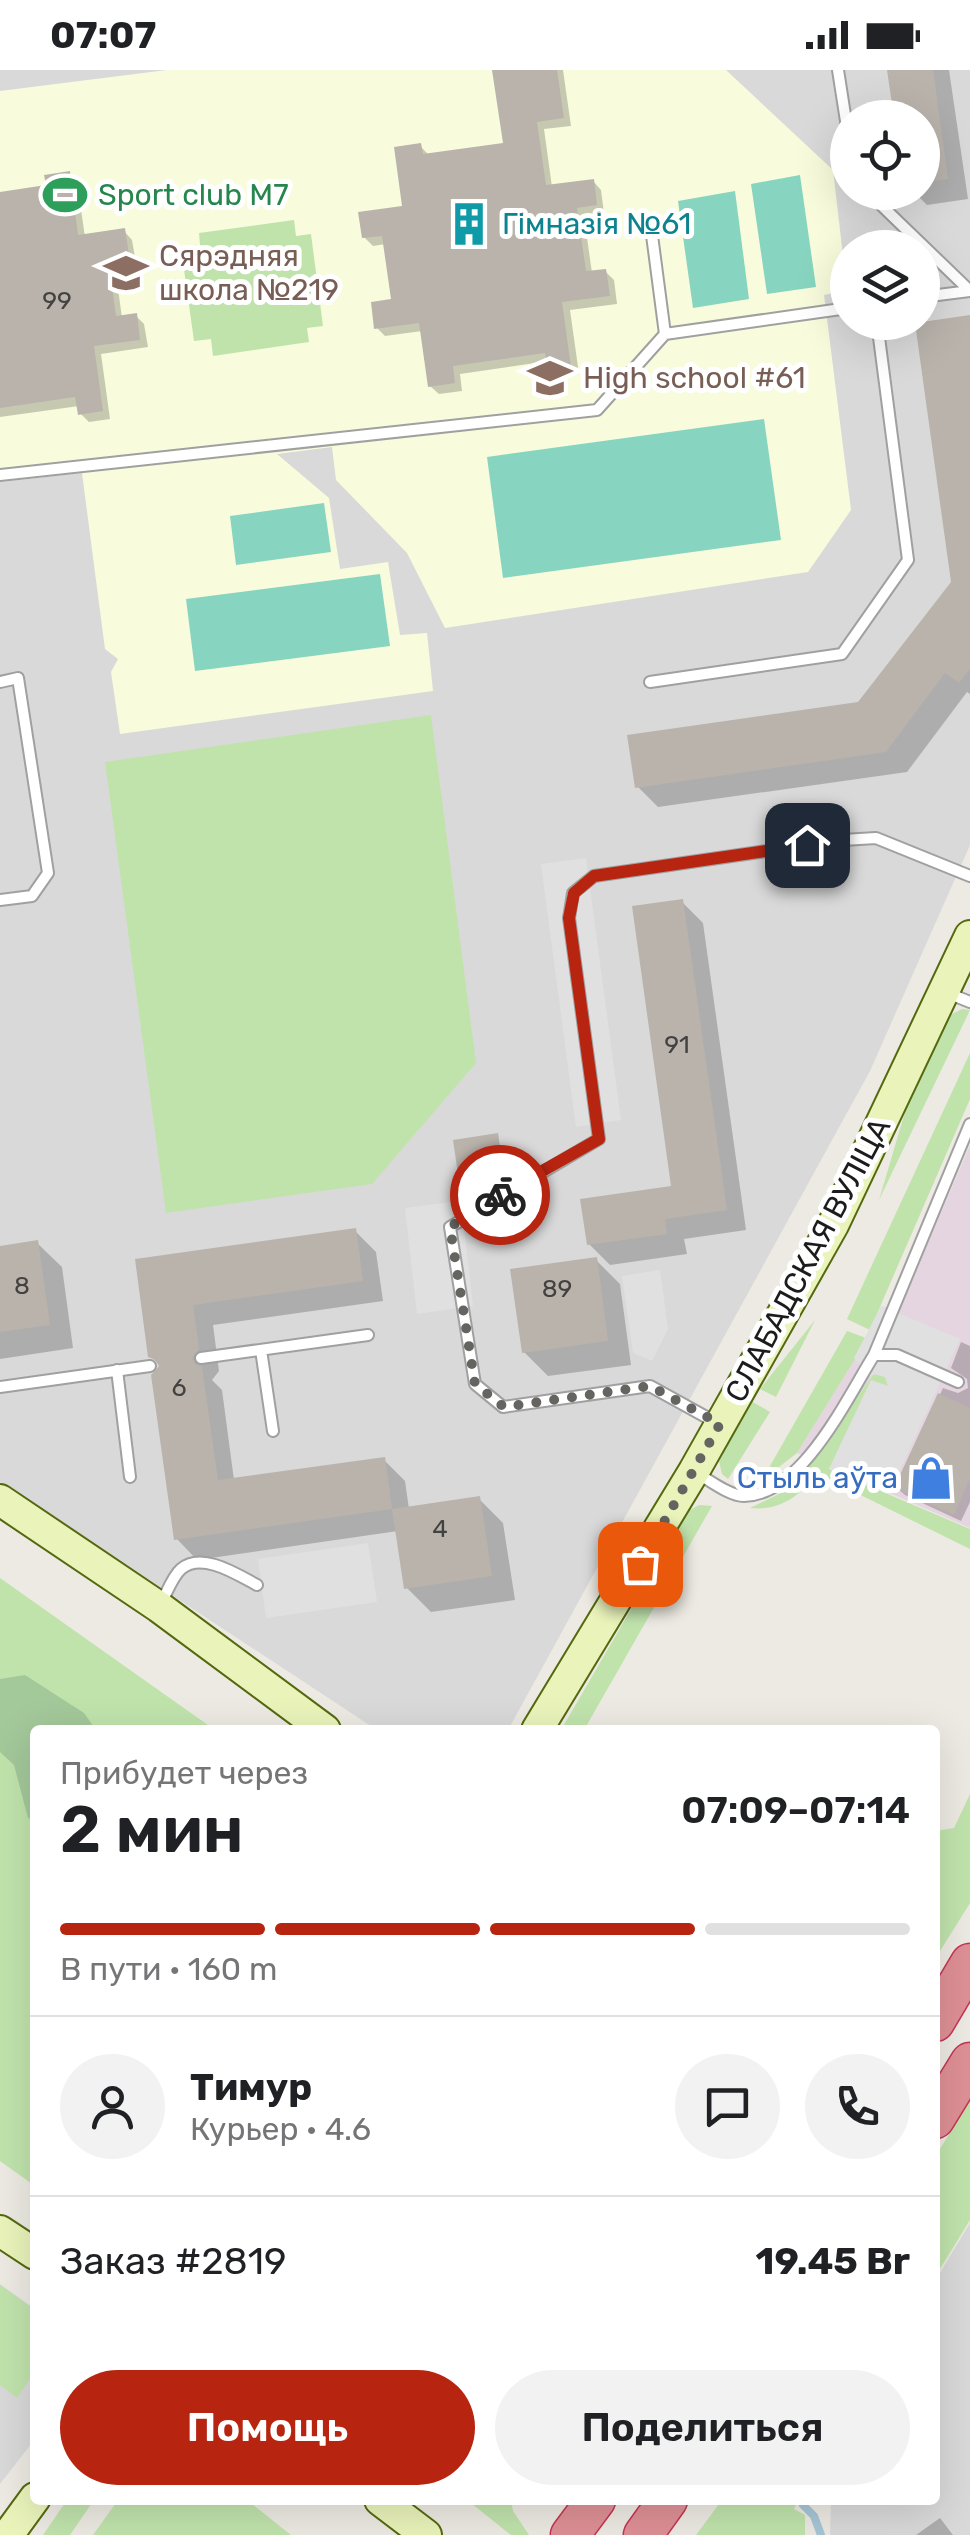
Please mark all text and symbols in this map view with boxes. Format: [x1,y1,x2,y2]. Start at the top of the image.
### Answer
text: 07:07 [50,12,156,58]
map controls [830,100,940,340]
button: locate [830,100,940,210]
sports icon: Sport club M7 [41,171,89,219]
place label: Sport club M7 [98,177,289,213]
building icon: Гімназія №61 [445,200,493,248]
place label: Гімназія №61 [502,206,691,242]
button: layers [830,230,940,340]
place label: Сярэдняя школа №219 [159,238,339,308]
school or university icon: Сярэдняя школа №219 [102,249,150,297]
house number: 99 [42,286,72,315]
school or university icon: High school #61 [526,354,574,402]
place label: High school #61 [583,360,806,396]
pin [765,803,850,888]
icon: home [780,818,835,873]
house number: 91 [664,1030,690,1059]
street label: СЛАБАДСКАЯ ВУЛІЦА [718,1112,898,1408]
courier [450,1145,550,1245]
icon: bike [473,1168,528,1223]
house number: 8 [14,1271,30,1300]
house number: 89 [542,1274,572,1303]
house number: 6 [171,1373,187,1402]
shop icon: Стыль аўта [907,1454,955,1502]
place label: Стыль аўта [737,1460,898,1496]
house number: 4 [432,1514,448,1543]
pin [598,1522,683,1607]
icon: bag [613,1537,668,1592]
text: Прибудет через [60,1754,308,1792]
text: 07:09–07:14 [681,1787,910,1833]
text: 2 мин [60,1791,244,1868]
text: В пути · 160 m [60,1950,277,1988]
button: person [60,2054,165,2159]
button: chat [675,2054,780,2159]
button: phone [805,2054,910,2159]
text: Тимур [190,2064,312,2110]
text: Курьер · 4.6 [190,2110,371,2148]
text: Заказ #2819 [60,2238,286,2284]
text: 19.45 Br [756,2238,910,2284]
button: Помощь [60,2370,475,2485]
button: Поделиться [495,2370,910,2485]

